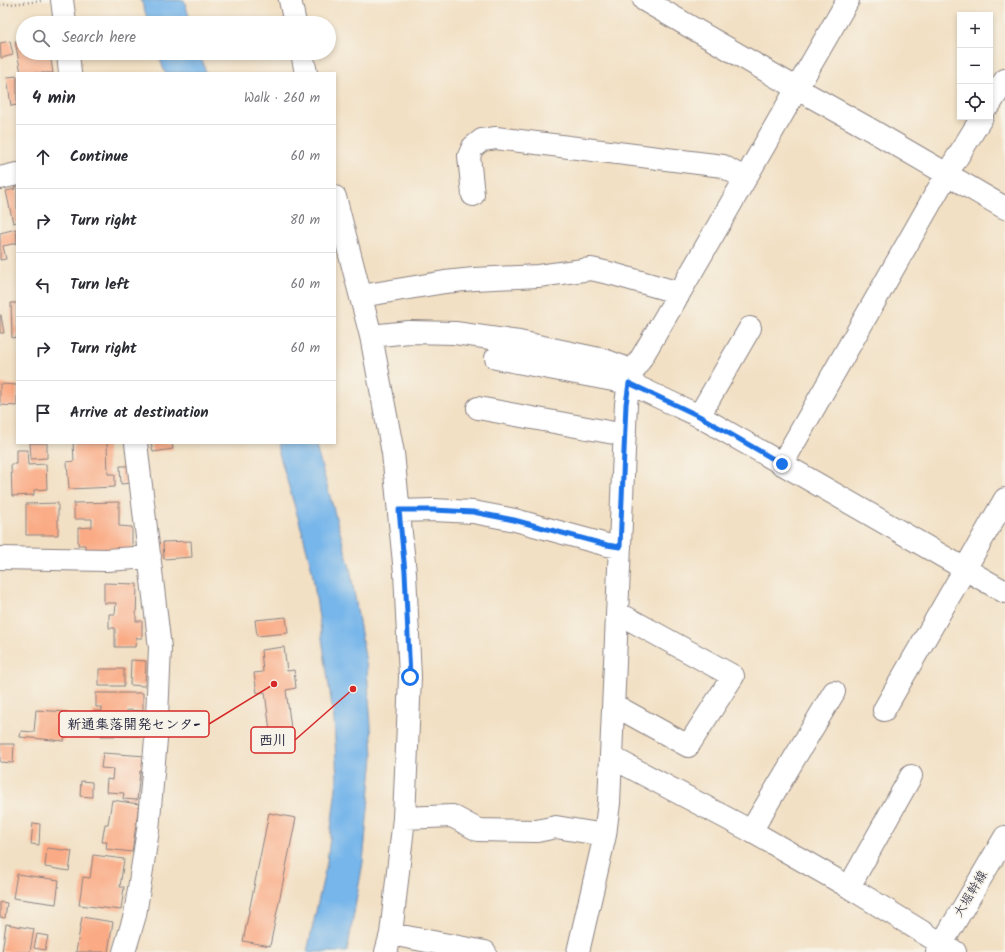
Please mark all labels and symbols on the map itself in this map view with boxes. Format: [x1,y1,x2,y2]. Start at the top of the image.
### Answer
route end [773,455,791,473]
route start [401,668,419,686]
callout: 新通集落開発センタ- [59,711,209,737]
text: 新通集落開発センタ- [67,714,201,736]
callout: 西川 [251,727,295,753]
text: 西川 [259,730,287,752]
street label: 大堀幹線 [949,865,994,922]

